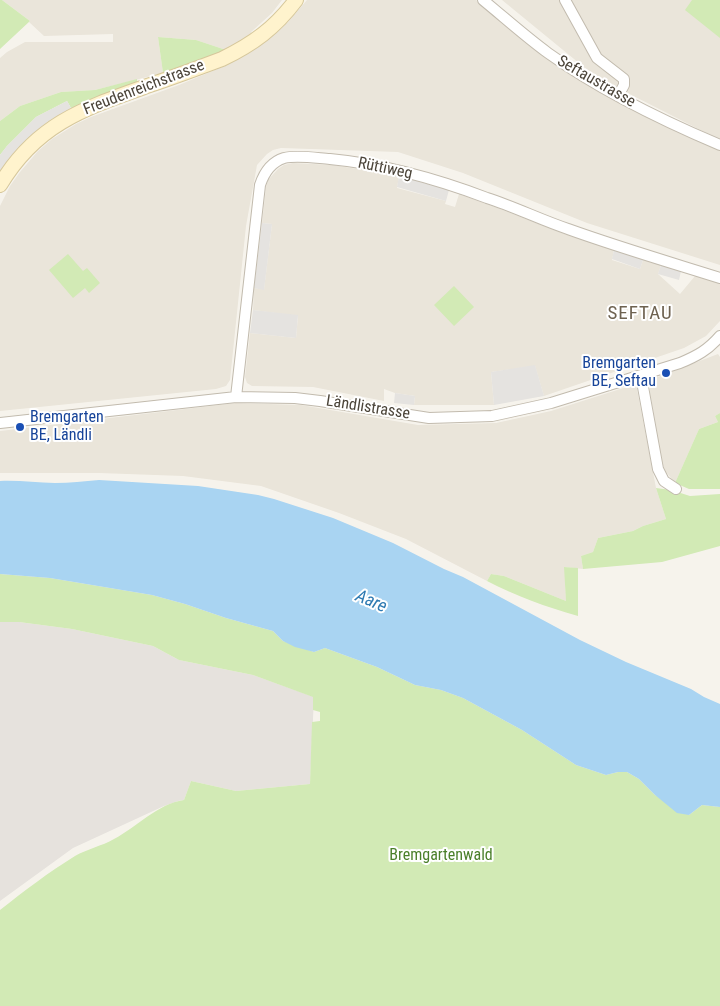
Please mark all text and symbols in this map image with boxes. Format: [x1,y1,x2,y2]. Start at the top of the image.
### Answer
street label: Seftaustrasse [553,52,639,112]
street label: Freudenreichstrasse [81,56,207,120]
street label: Rüttiweg [356,154,414,184]
district label: SEFTAU [607,303,673,325]
place label: Bremgarten BE, Seftau [582,354,656,392]
marker: Bremgarten BE, Seftau [660,367,672,379]
street label: Ländlistrasse [325,392,411,424]
place label: Bremgarten BE, Ländli [30,408,104,446]
marker: Bremgarten BE, Ländli [14,421,26,433]
water label: Aare [352,586,390,618]
park label: Bremgartenwald [389,846,493,866]

